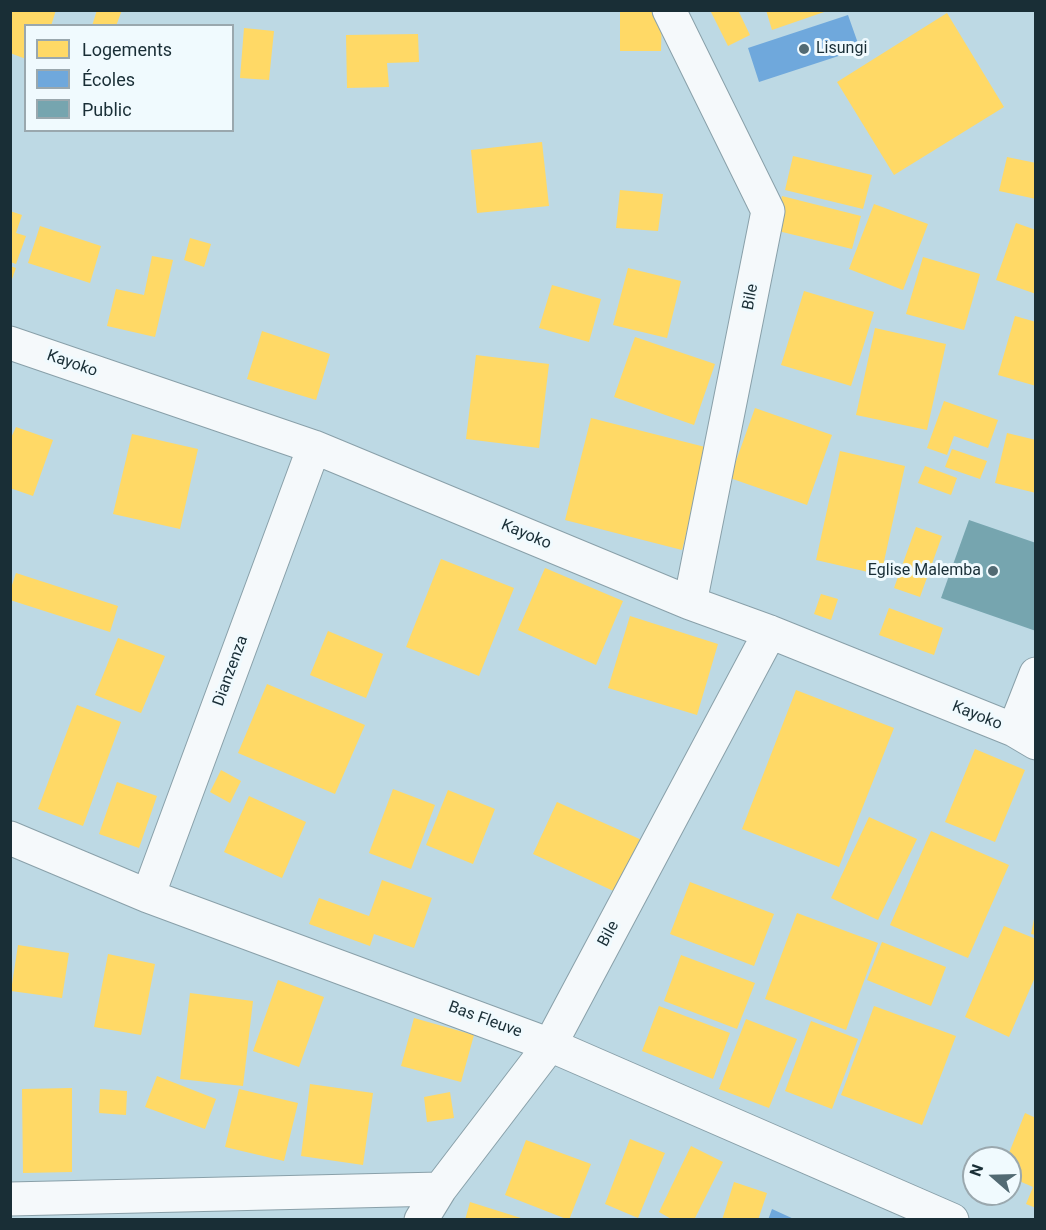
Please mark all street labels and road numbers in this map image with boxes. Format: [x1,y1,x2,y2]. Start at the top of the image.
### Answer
street label: Bile [739,282,763,312]
street label: Kayoko [44,346,100,382]
street label: Kayoko [498,516,554,554]
street label: Dianzenza [209,633,253,709]
street label: Kayoko [949,697,1005,735]
street label: Bile [594,918,624,950]
street label: Bas Fleuve [446,998,524,1042]

